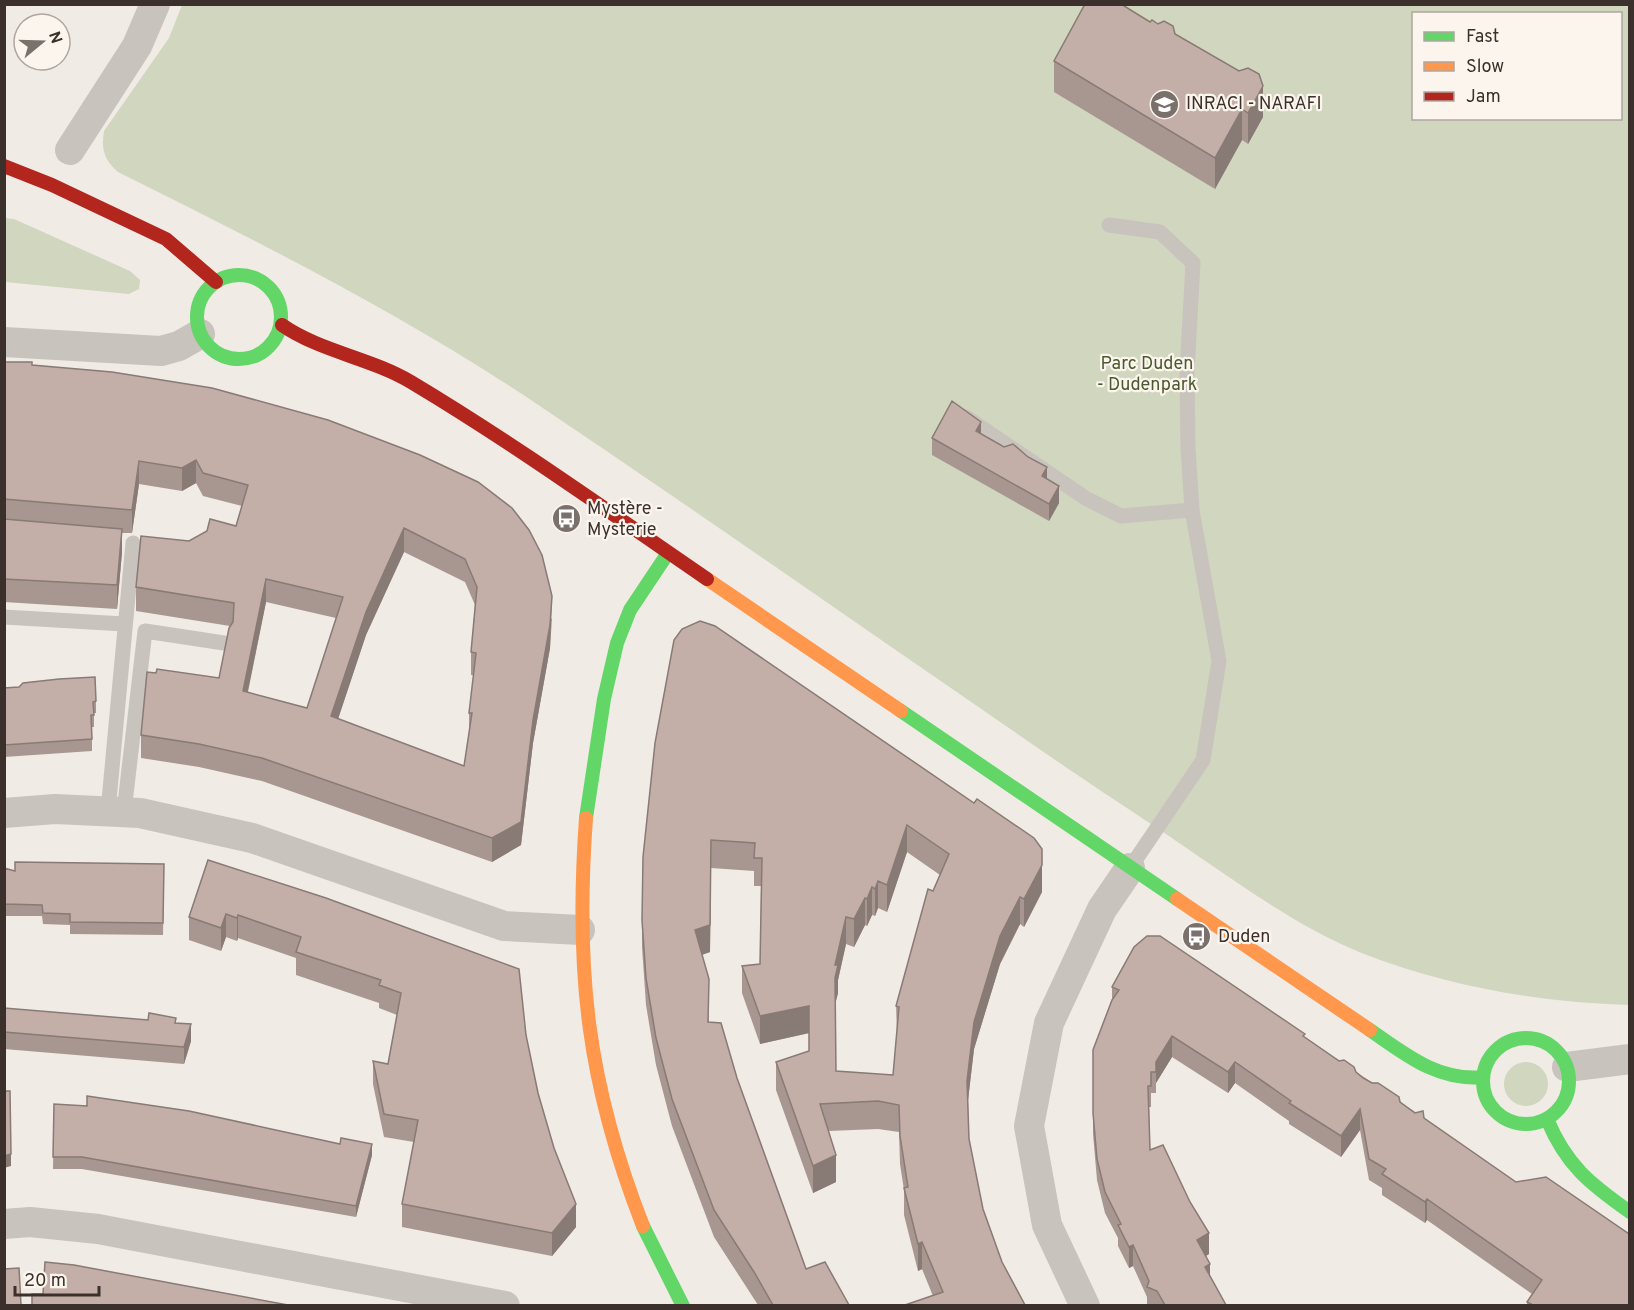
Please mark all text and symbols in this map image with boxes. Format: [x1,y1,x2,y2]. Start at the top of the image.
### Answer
north arrow [12,12,72,72]
legend [1412,12,1622,120]
text: Fast [1466,26,1499,49]
text: N [43,29,66,46]
text: Slow [1466,56,1504,79]
text: Jam [1466,86,1501,109]
school or university icon: INRACI - NARAFI [1149,88,1181,120]
place label: INRACI - NARAFI [1186,93,1322,116]
park label: Parc Duden - Dudenpark [1097,353,1197,397]
place label: Mystère - Mysterie [587,498,663,542]
bus stop icon: Mystère - Mysterie [550,503,582,535]
bus stop icon: Duden [1181,921,1213,953]
place label: Duden [1218,926,1270,949]
scale bar [15,1259,99,1297]
text: 20 m [24,1270,66,1293]

